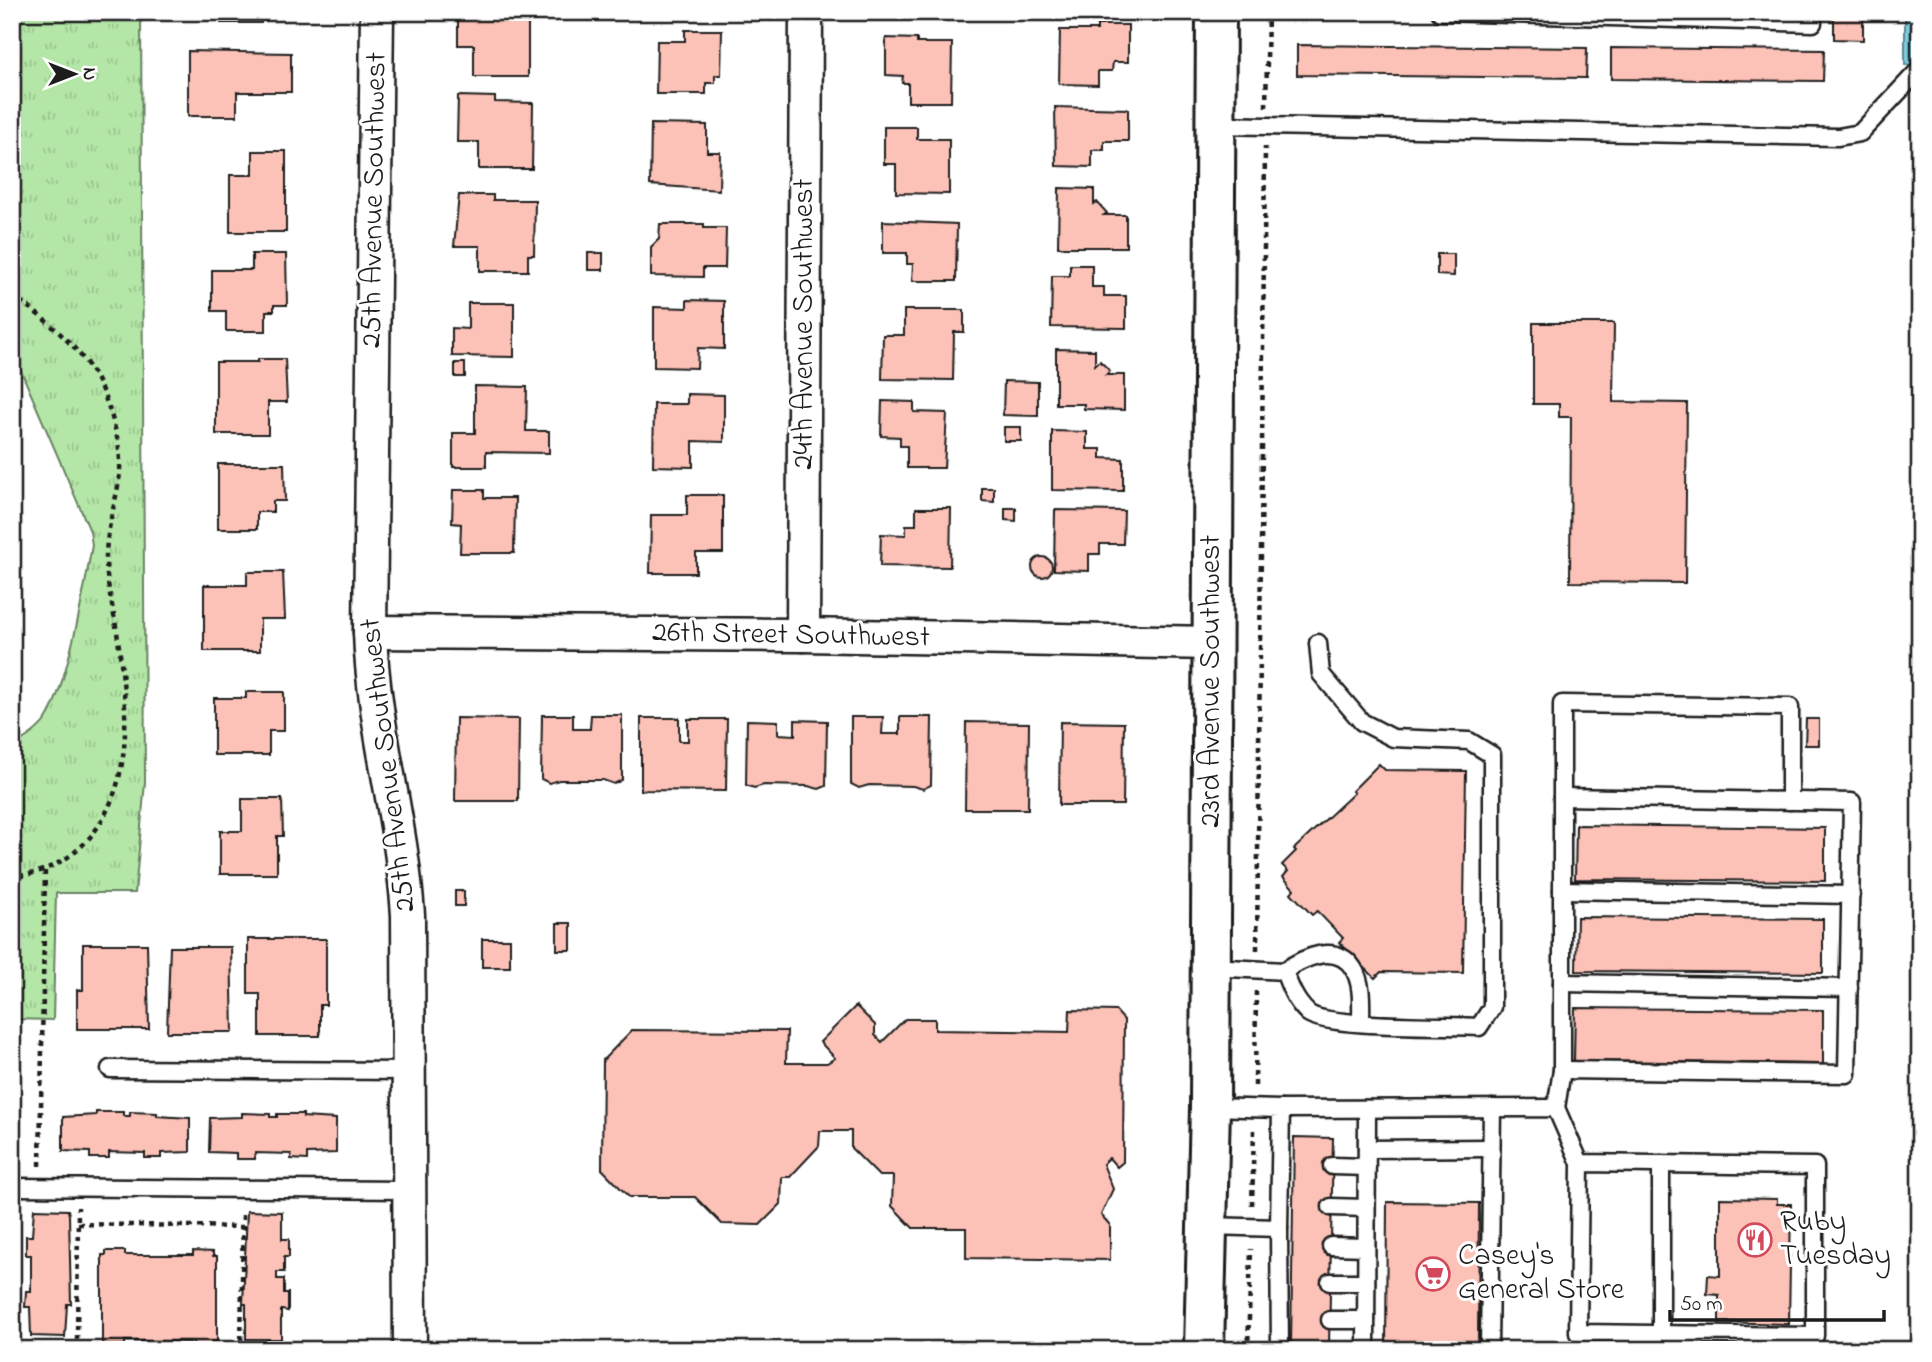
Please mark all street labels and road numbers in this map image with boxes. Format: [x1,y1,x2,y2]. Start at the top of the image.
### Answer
street label: 25th Avenue Southwest [350,52,400,348]
street label: 24th Avenue Southwest [783,178,827,470]
street label: 23rd Avenue Southwest [1190,535,1234,827]
street label: 26th Street Southwest [652,612,930,660]
street label: 25th Avenue Southwest [349,615,429,915]

